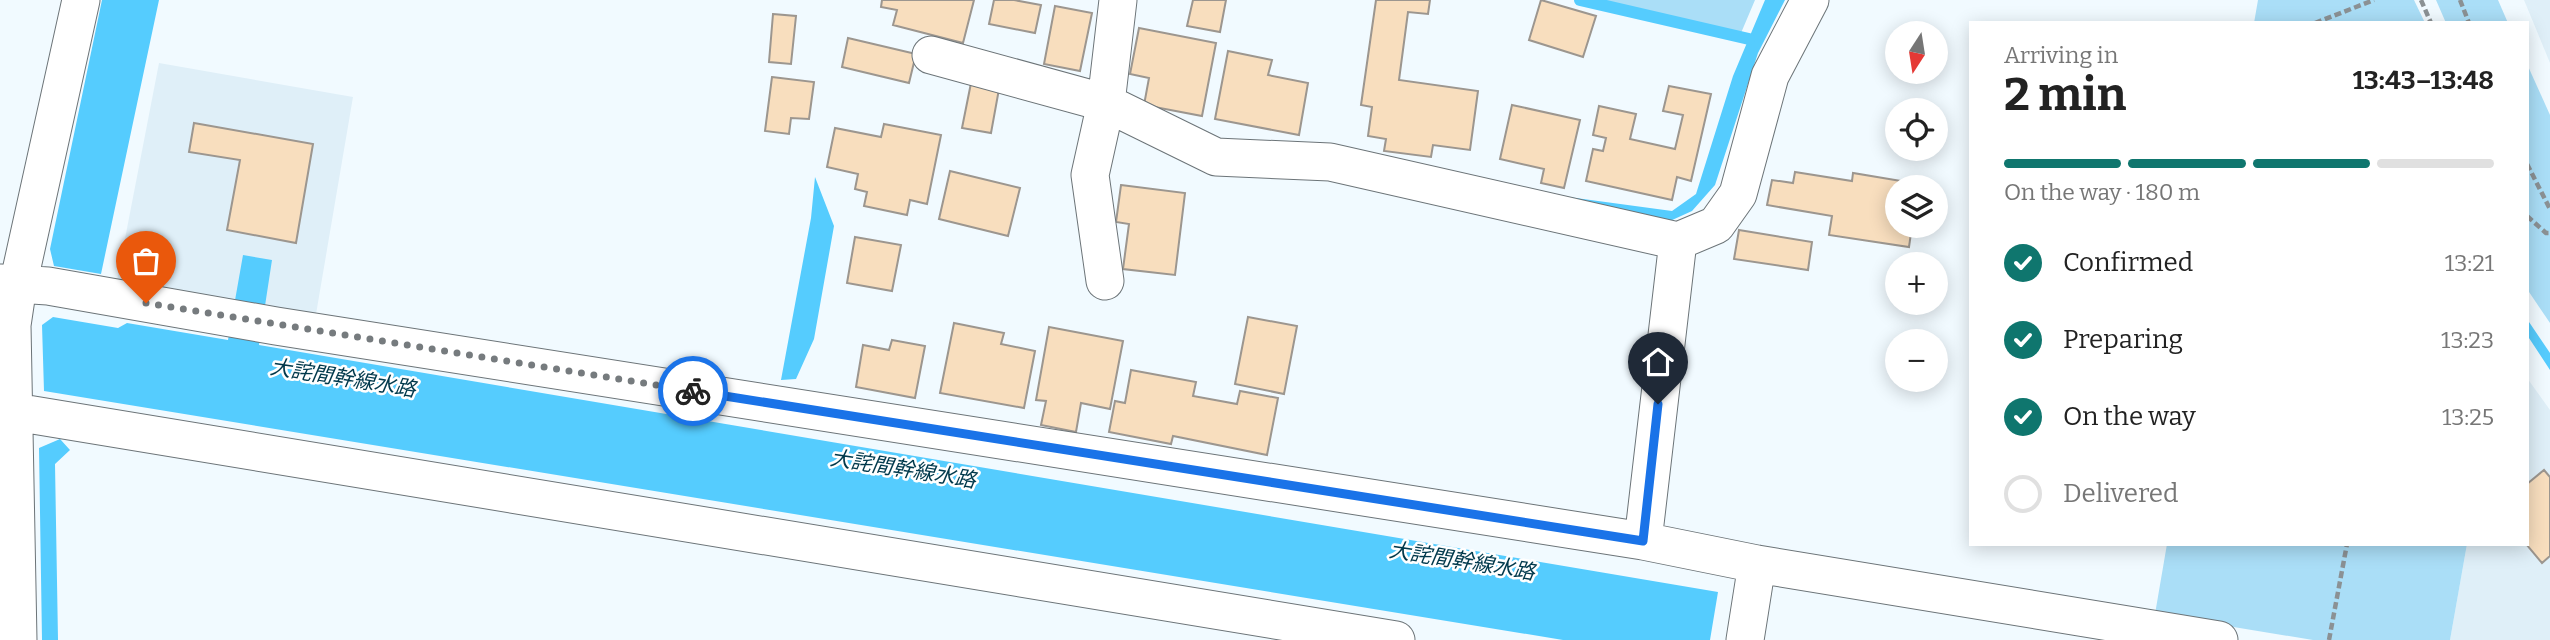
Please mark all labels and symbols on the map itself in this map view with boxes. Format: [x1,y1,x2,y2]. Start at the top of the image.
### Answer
north arrow [1885,21,1948,84]
pin [116,231,176,303]
pin [1628,332,1688,404]
water label: 大詫間幹線水路 [268,354,420,403]
courier [658,356,728,426]
water label: 大詫間幹線水路 [828,445,980,494]
water label: 大詫間幹線水路 [1387,537,1539,586]

